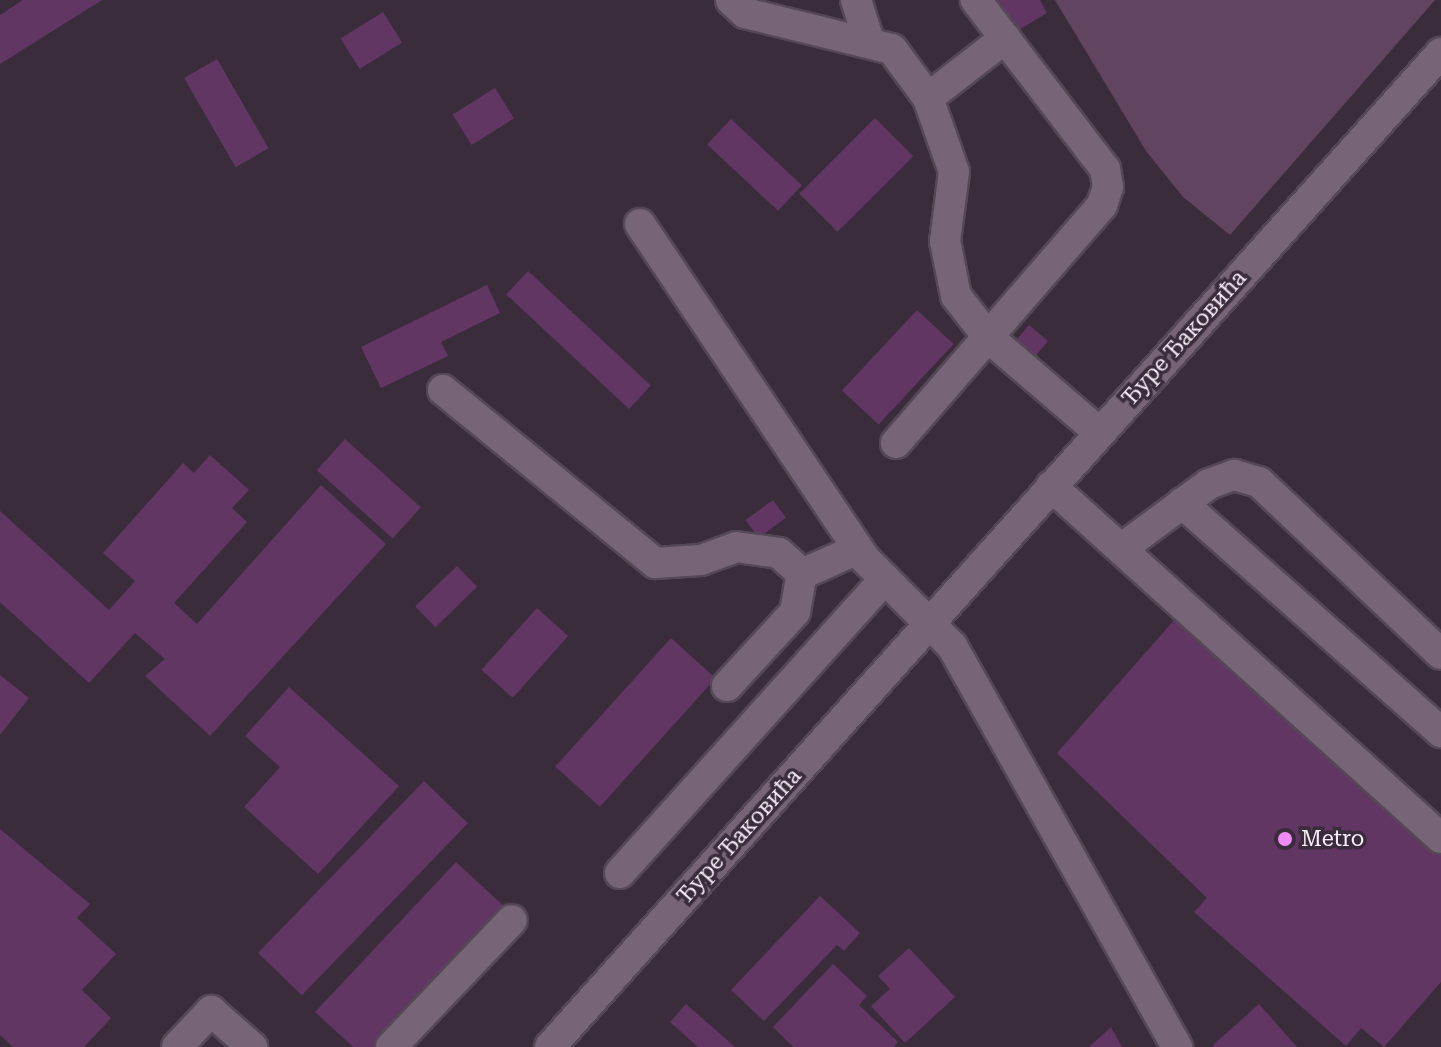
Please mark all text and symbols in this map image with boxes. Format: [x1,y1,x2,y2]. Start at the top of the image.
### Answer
street label: Ђуре Ђаковића [1116,265,1252,411]
street label: Ђуре Ђаковића [671,763,807,909]
place label: Metro [1301,826,1364,852]
marker: Metro [1276,830,1294,848]

